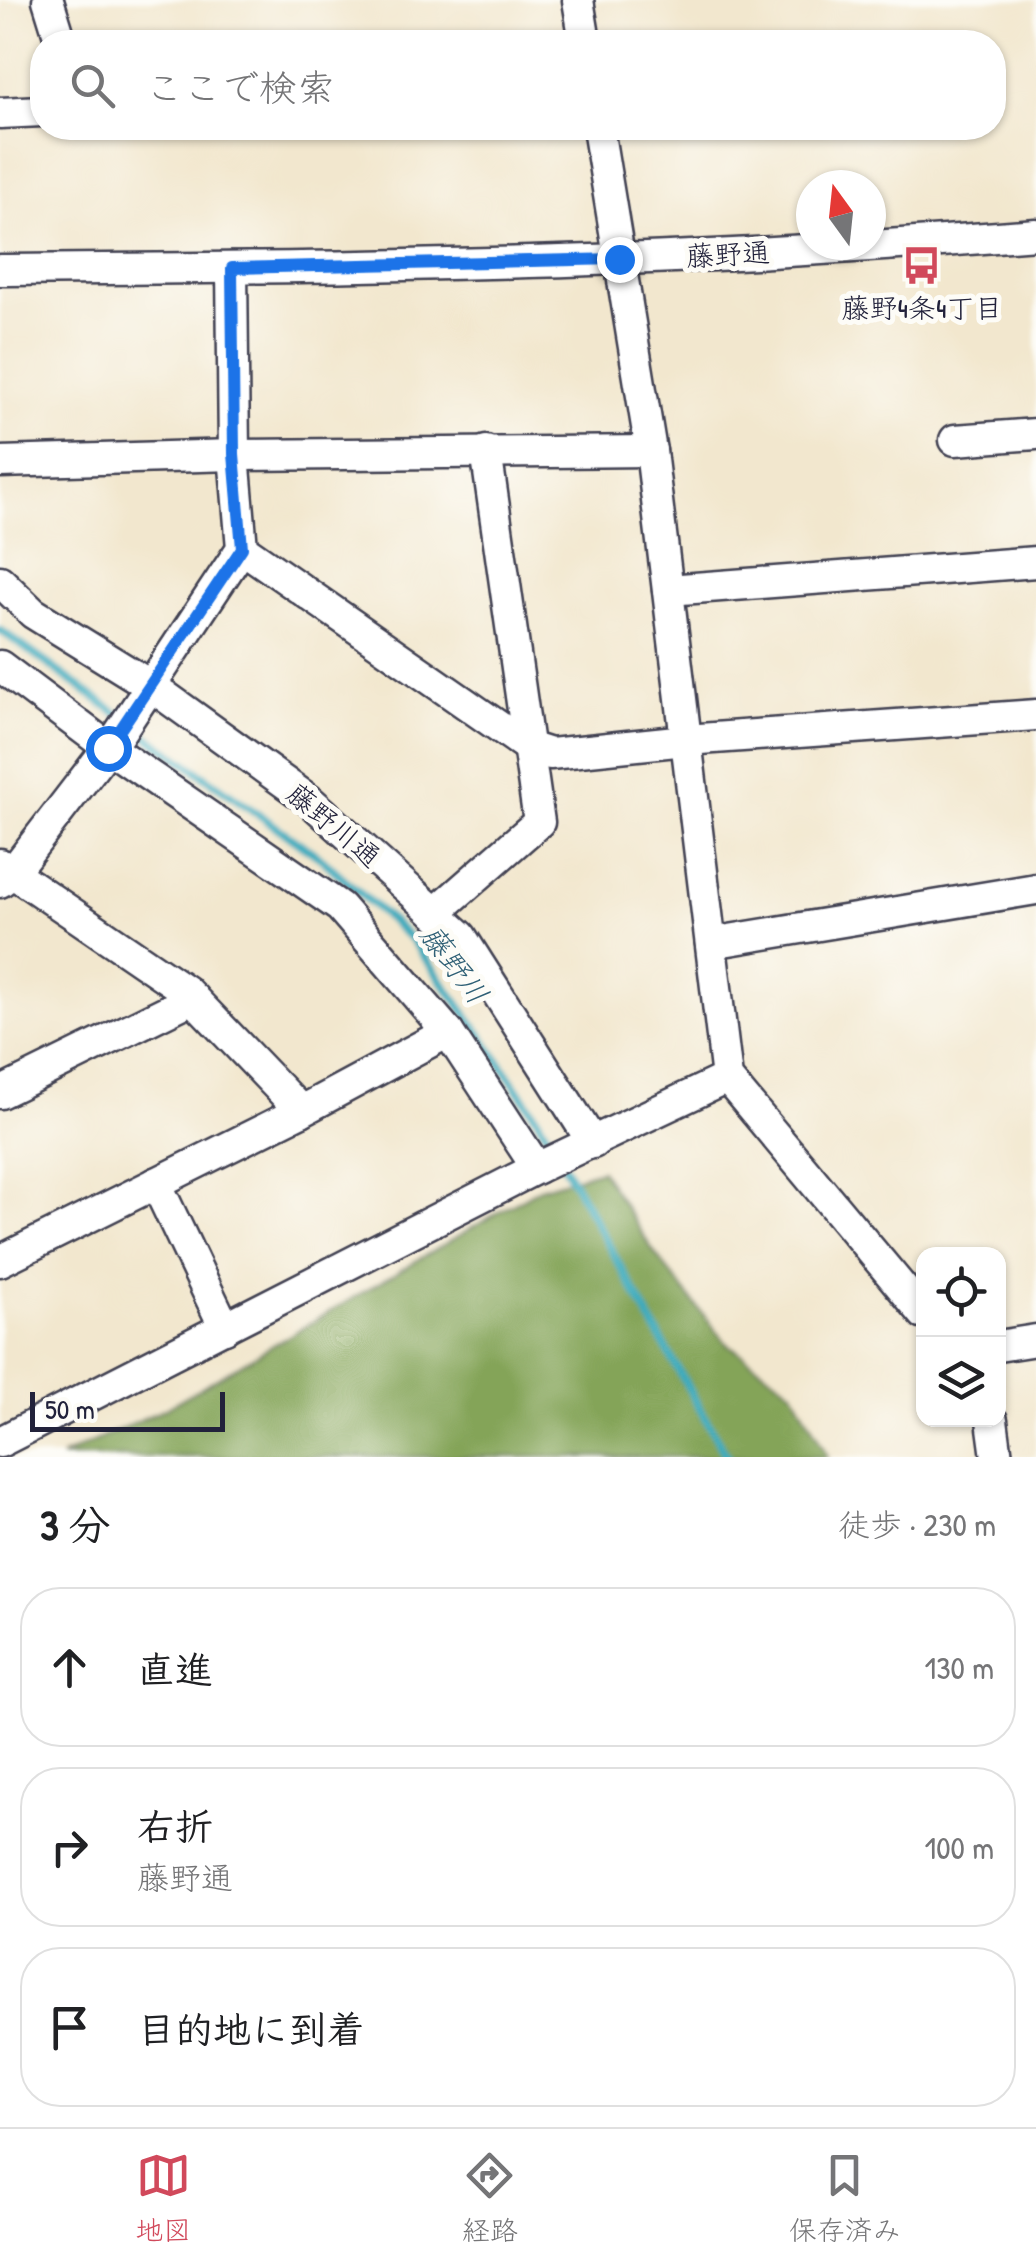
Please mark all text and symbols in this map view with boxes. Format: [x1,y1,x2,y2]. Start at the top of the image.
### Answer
search box [30,30,1006,140]
icon: search [65,58,120,113]
text: ここで検索 [145,61,335,113]
north arrow [796,170,886,260]
street label: 藤野通 [685,233,771,275]
route end [597,237,643,283]
bus stop icon: 藤野4条4丁目 [901,245,943,287]
place label: 藤野4条4丁目 [841,289,1003,327]
route start [86,726,132,772]
street label: 藤野川通 [279,774,389,876]
water label: 藤野川 [412,916,498,1012]
map controls [916,1247,1006,1427]
button: locate [916,1247,1006,1337]
button: layers [916,1337,1006,1427]
scale bar [30,1387,225,1432]
text: 50 m [45,1390,95,1428]
text: 3 分 [40,1496,110,1553]
text: 徒歩 · 230 m [838,1503,996,1546]
icon: ahead [42,1640,97,1695]
text: 直進 [137,1643,213,1695]
text: 130 m [925,1646,994,1689]
text: 右折 [137,1800,213,1852]
icon: right [42,1820,97,1875]
text: 100 m [925,1826,994,1869]
text: 藤野通 [137,1856,233,1899]
icon: arrive [42,2000,97,2055]
text: 目的地に到着 [137,2003,365,2055]
tab: 地図 [135,2148,191,2249]
tab: 経路 [462,2148,518,2249]
tab: 保存済み [789,2148,901,2249]

